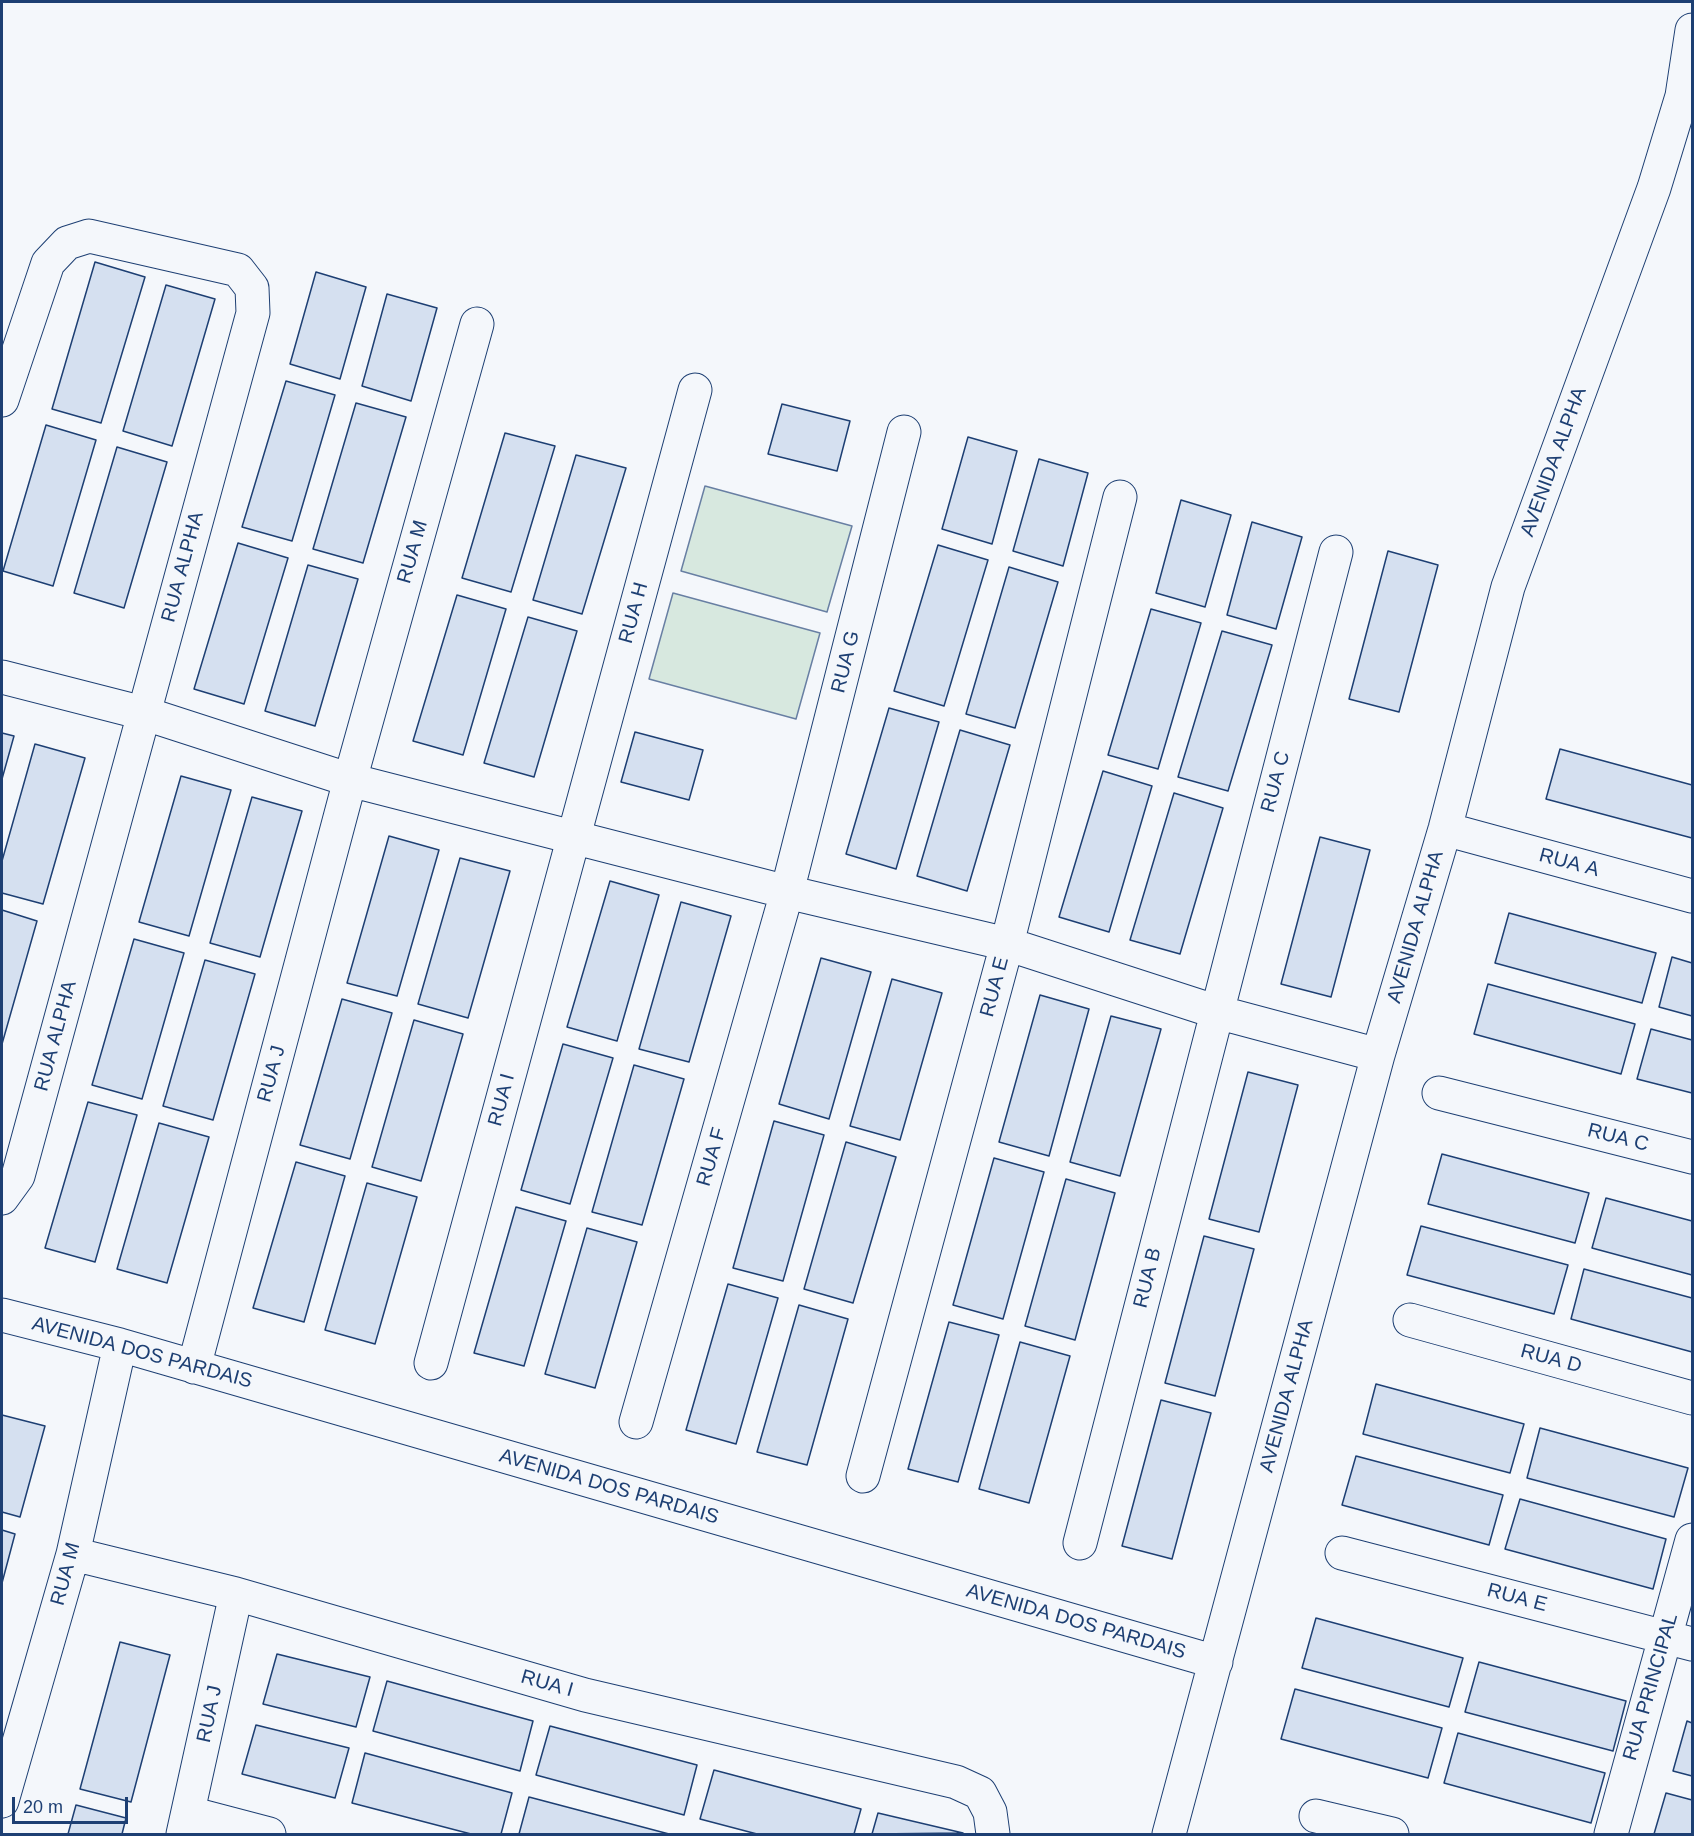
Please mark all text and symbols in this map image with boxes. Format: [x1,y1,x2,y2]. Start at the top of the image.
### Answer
street label: AVENIDA ALPHA [1516,384,1592,540]
street label: RUA ALPHA [157,509,209,625]
street label: RUA M [393,518,433,586]
street label: RUA H [614,580,654,646]
street label: RUA G [827,628,865,696]
street label: RUA C [1256,749,1296,815]
street label: RUA A [1536,843,1602,883]
street label: AVENIDA ALPHA [1383,848,1449,1006]
street label: RUA E [975,954,1015,1020]
street label: RUA ALPHA [30,978,82,1094]
street label: RUA J [253,1043,291,1105]
street label: RUA I [484,1071,520,1129]
street label: RUA C [1585,1119,1651,1157]
street label: RUA F [692,1125,732,1189]
street label: RUA B [1129,1245,1167,1311]
street label: AVENIDA DOS PARDAIS [29,1312,255,1394]
street label: AVENIDA ALPHA [1255,1317,1319,1475]
street label: RUA D [1518,1339,1584,1379]
street label: AVENIDA DOS PARDAIS [497,1444,721,1530]
street label: RUA M [46,1540,86,1608]
street label: RUA E [1484,1578,1550,1618]
street label: AVENIDA DOS PARDAIS [964,1579,1188,1665]
street label: RUA PRINCIPAL [1619,1611,1683,1763]
street label: RUA I [518,1665,576,1703]
street label: RUA J [192,1683,228,1745]
scale bar [15,1785,130,1823]
text: 20 m [23,1797,63,1817]

